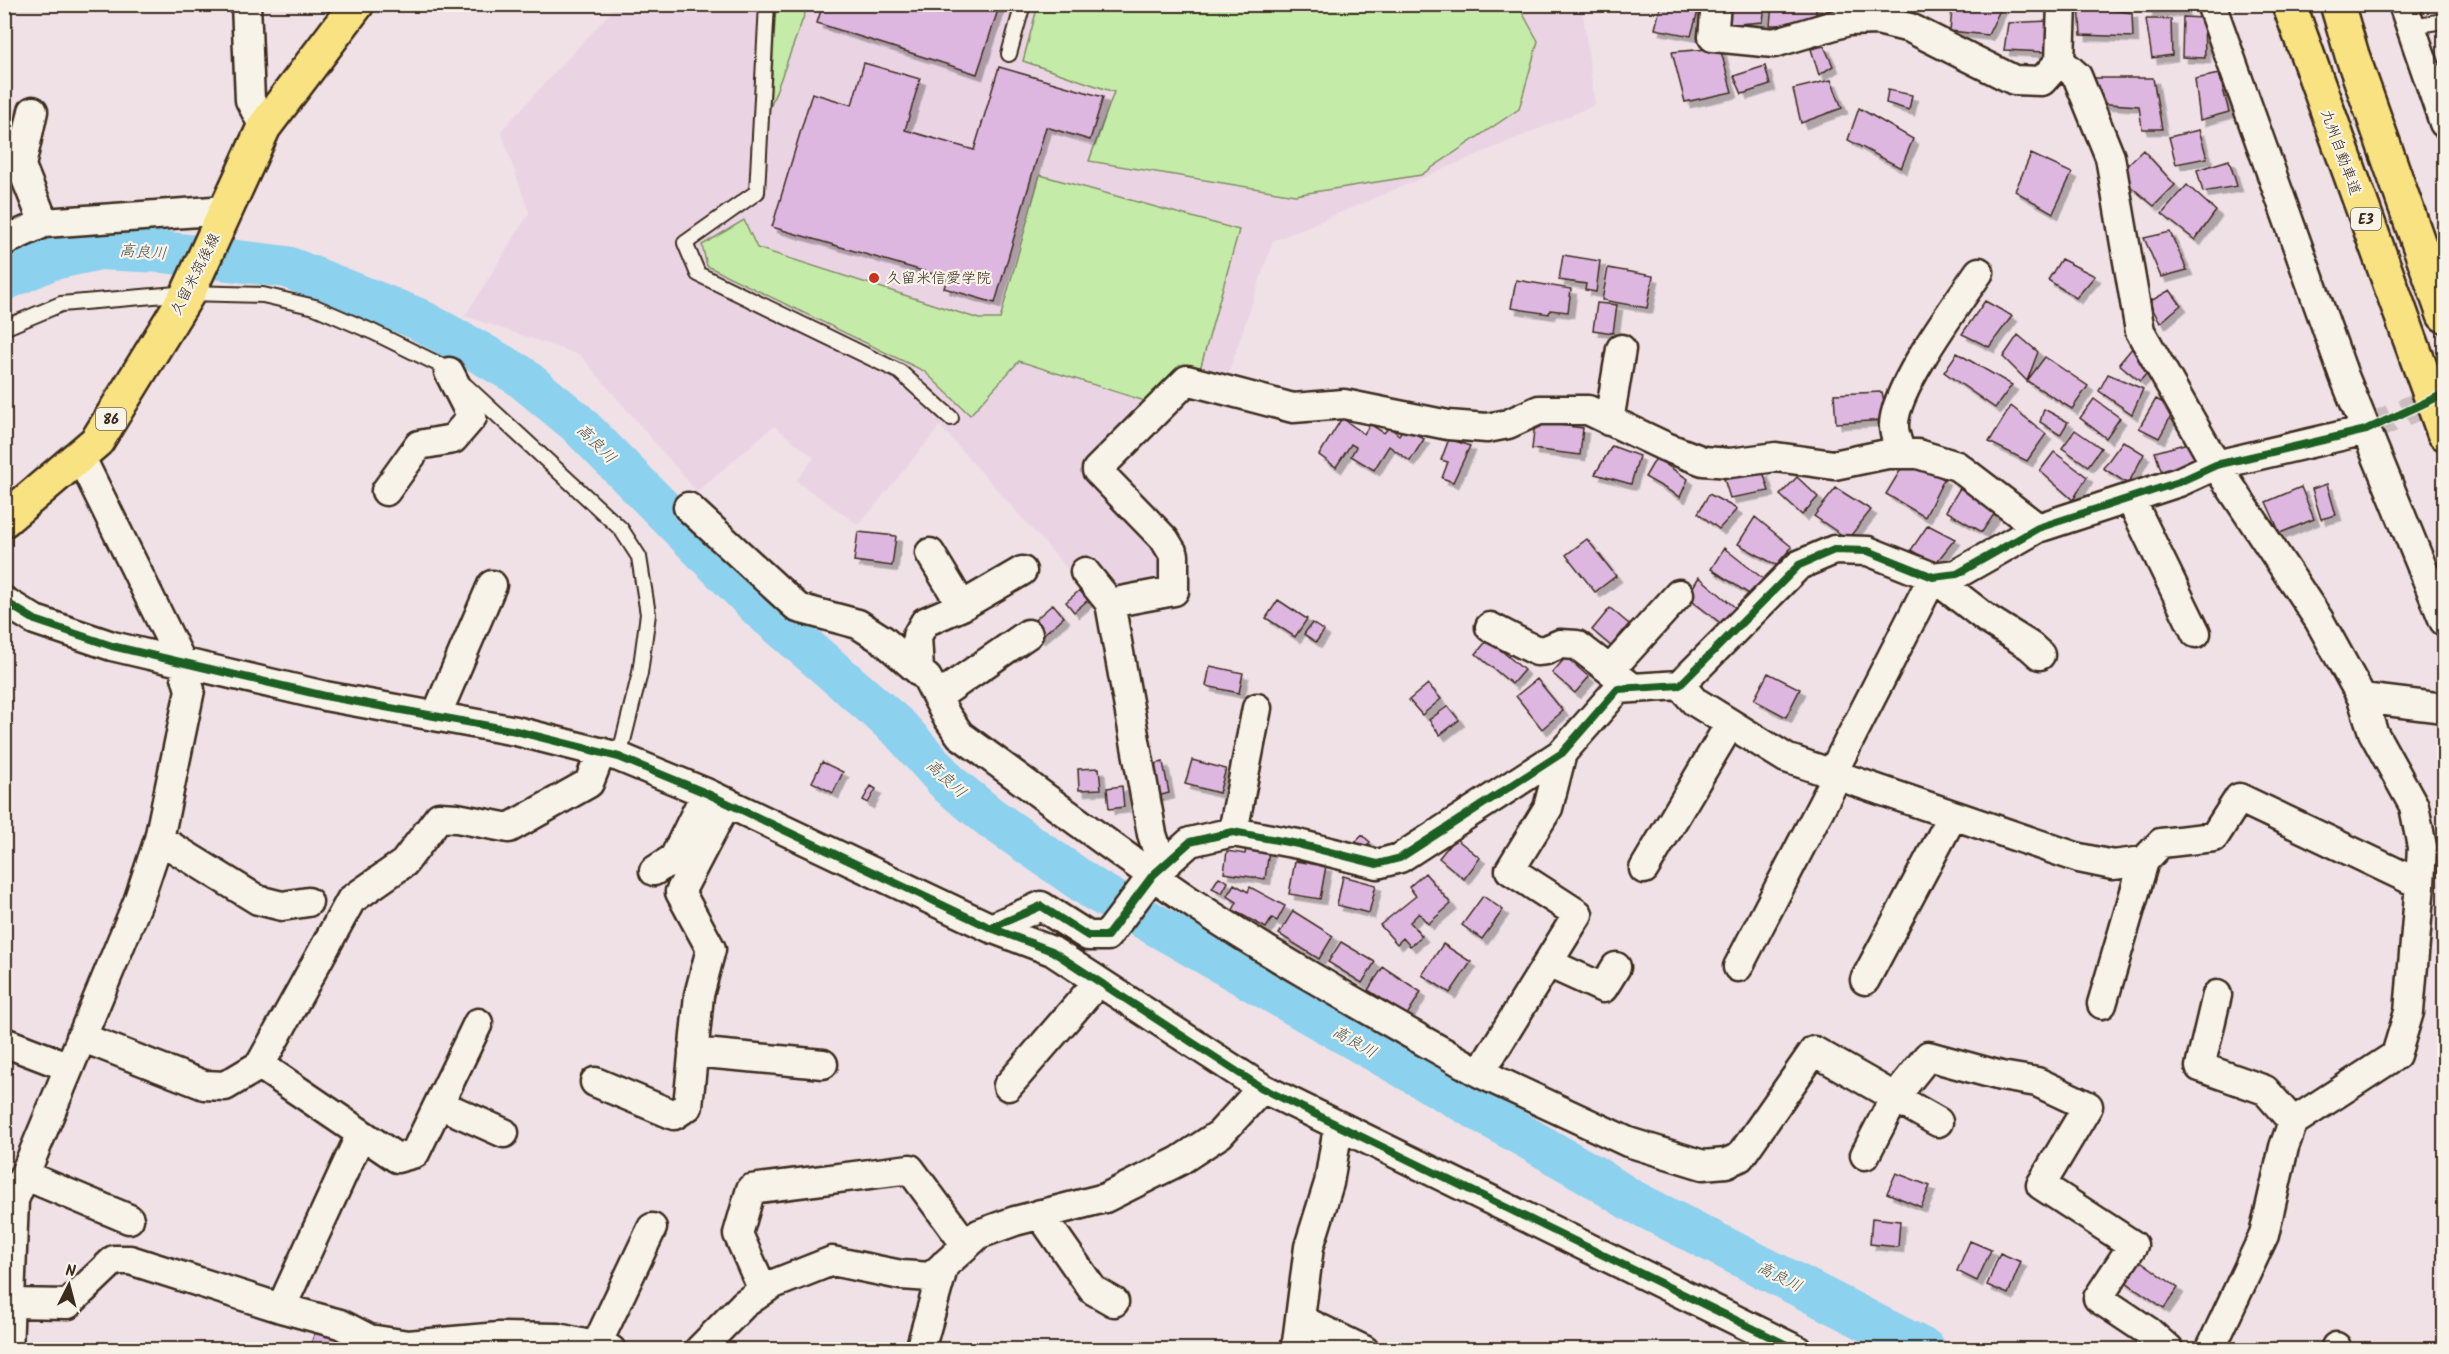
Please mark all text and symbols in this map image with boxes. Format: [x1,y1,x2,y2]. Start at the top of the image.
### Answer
street label: 九州自動車道 [2313,106,2367,199]
road number: E3 [2351,208,2381,230]
street label: 久留米筑後線 [165,229,227,320]
water label: 高良川 [118,238,168,267]
place label: 久留米信愛学院 [886,267,991,291]
marker: 久留米信愛学院 [867,271,881,285]
road number: 86 [96,408,126,430]
water label: 高良川 [570,418,622,470]
water label: 高良川 [920,754,972,805]
water label: 高良川 [1327,1019,1381,1065]
north arrow [39,1255,99,1315]
water label: 高良川 [1752,1255,1806,1299]
text: N [64,1259,77,1285]

